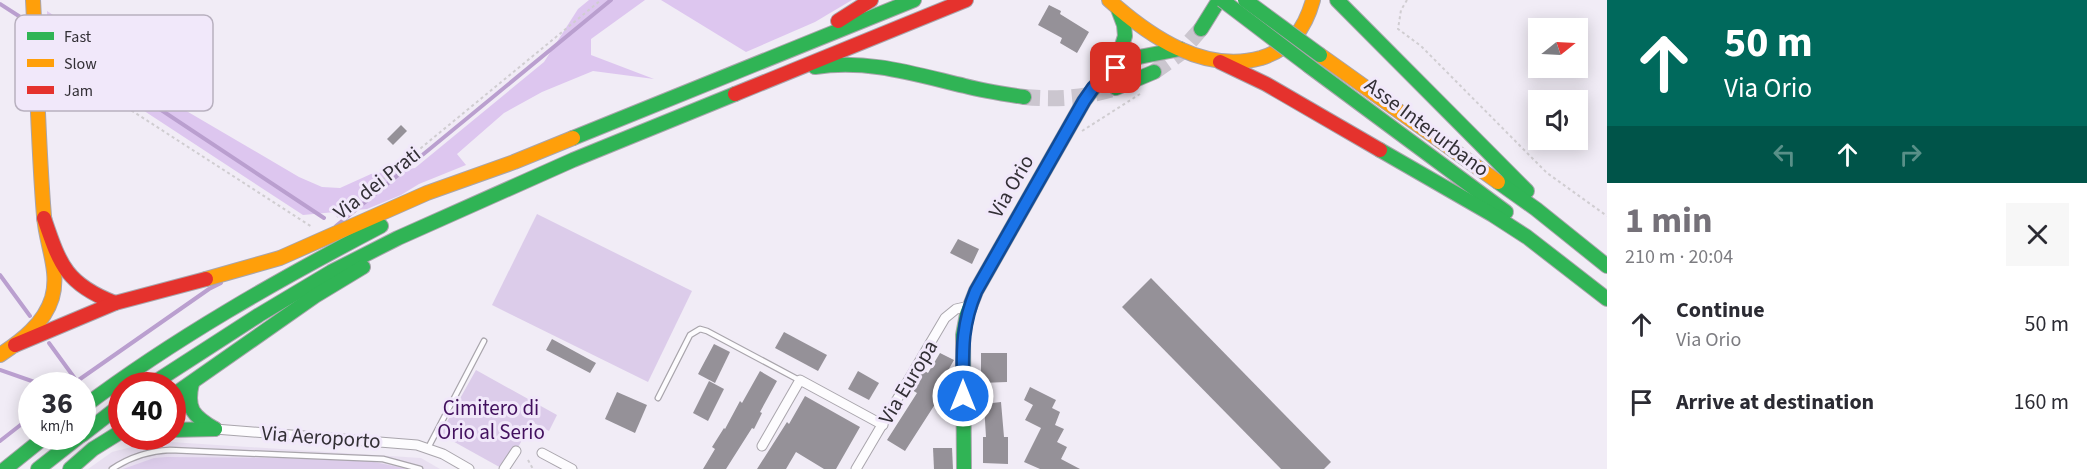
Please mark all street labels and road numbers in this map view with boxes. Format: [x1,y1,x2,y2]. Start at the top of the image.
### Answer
street label: Asse Interurbano [1358,70,1496,184]
street label: Via dei Prati [327,139,427,227]
street label: Via Orio [981,149,1041,223]
street label: Via Europa [871,334,945,430]
street label: Via Aeroporto [260,418,382,456]

